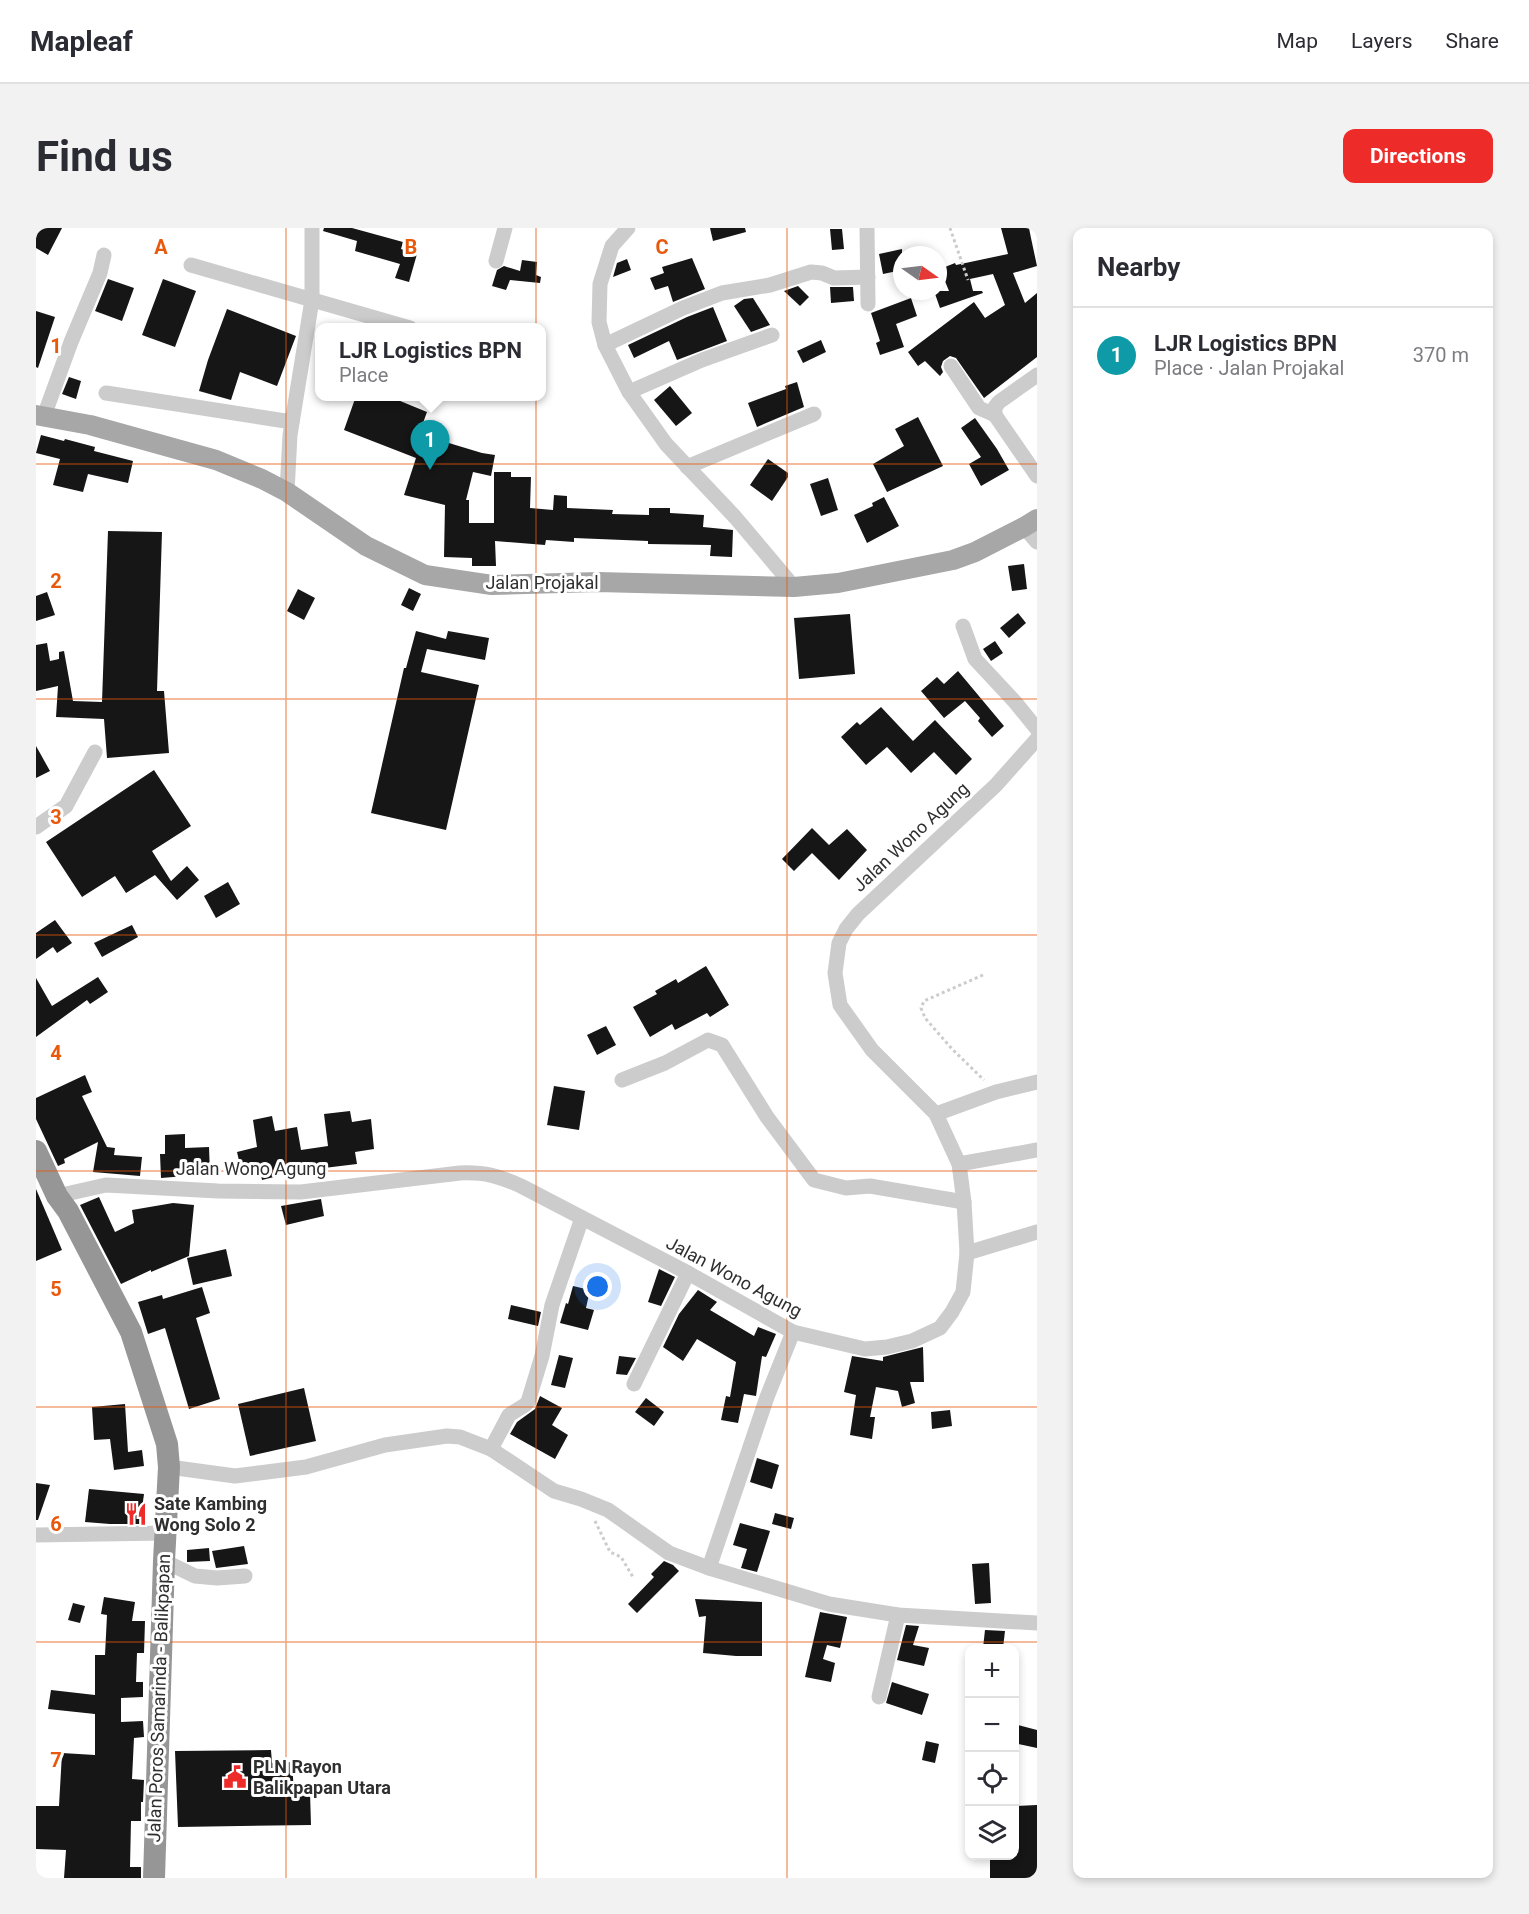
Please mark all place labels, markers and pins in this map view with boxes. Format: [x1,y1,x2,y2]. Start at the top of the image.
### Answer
pin: 1 [410,420,450,470]
place label: Sate Kambing Wong Solo 2 [154,1493,267,1535]
restaurant icon: Sate Kambing Wong Solo 2 [123,1501,149,1527]
place label: PLN Rayon Balikpapan Utara [253,1756,391,1798]
public building icon: PLN Rayon Balikpapan Utara [222,1764,248,1790]

